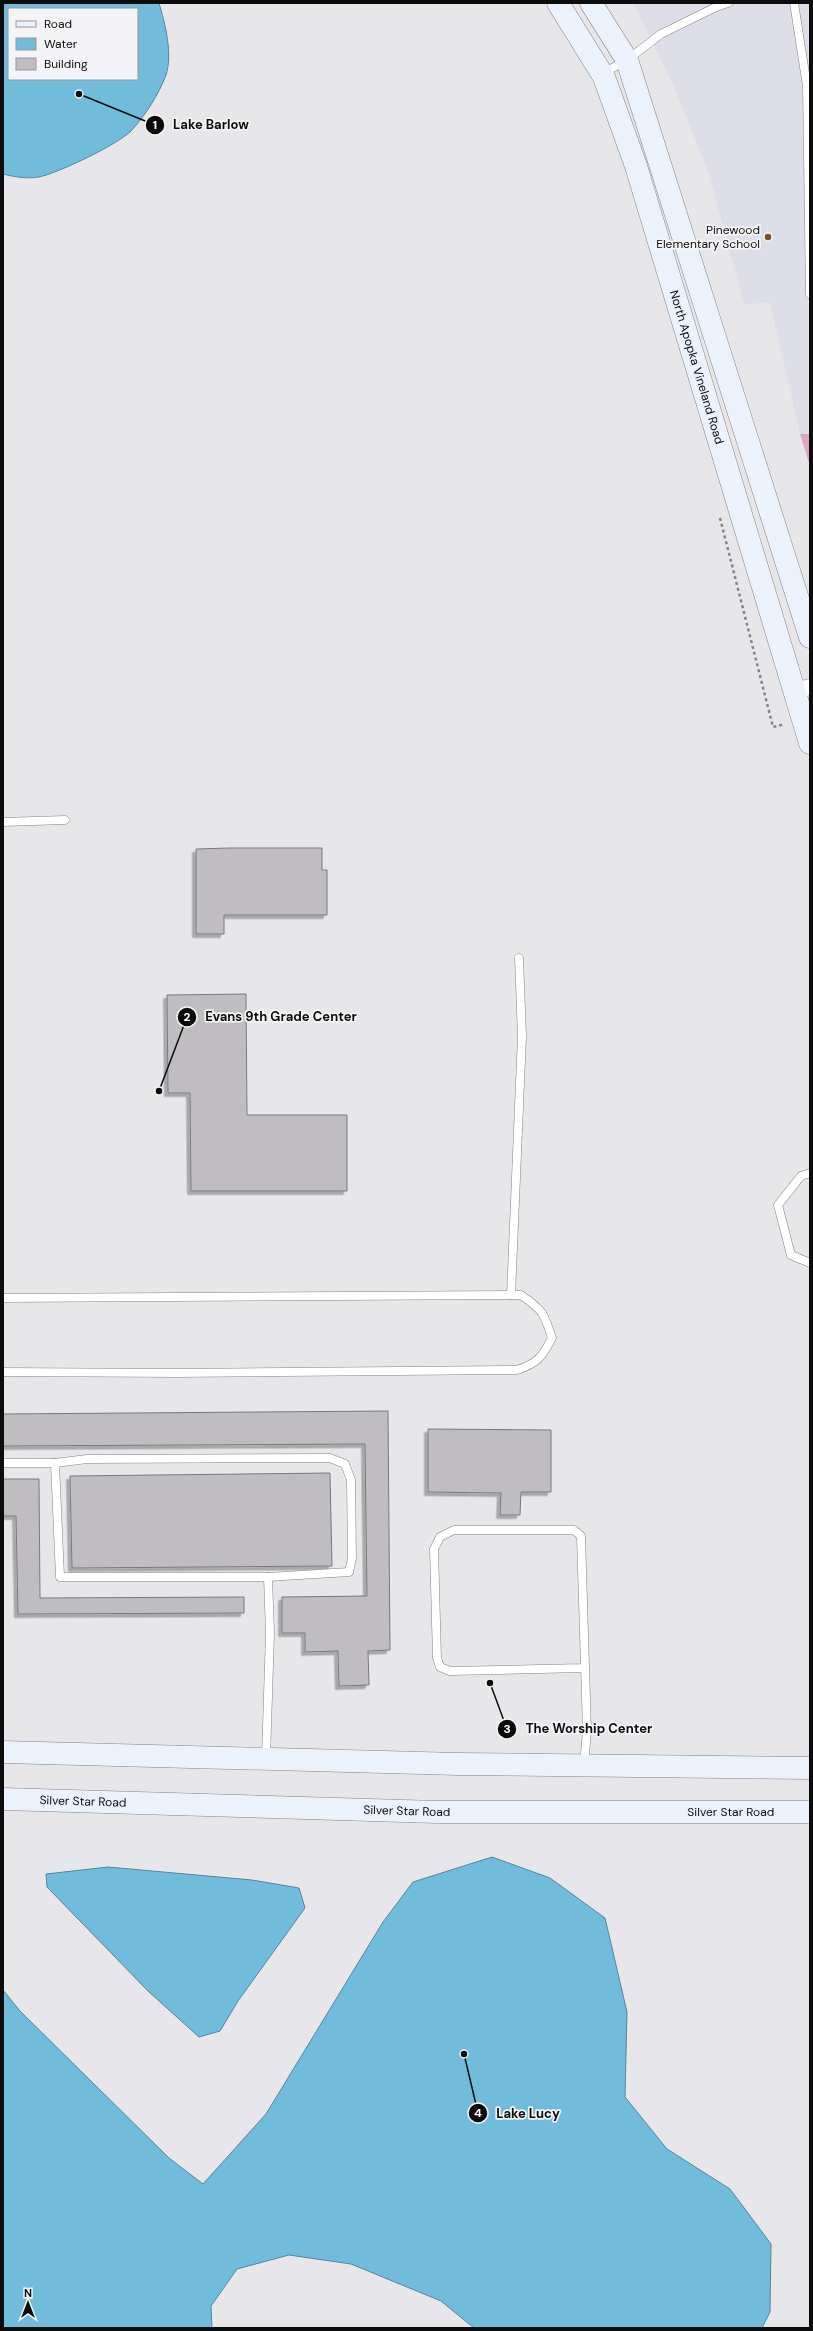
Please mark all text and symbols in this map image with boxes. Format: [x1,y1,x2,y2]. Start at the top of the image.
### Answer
legend [8,8,138,80]
text: Road [44,16,72,32]
text: Water [44,36,78,52]
text: Building [44,56,88,72]
callout: Lake Barlow [145,112,257,137]
text: Lake Barlow [173,116,249,133]
text: 1 [153,117,157,133]
place label: Pinewood Elementary School [656,222,760,252]
marker: Pinewood Elementary School [763,232,773,242]
street label: North Apopka Vineland Road [666,288,727,446]
callout: Evans 9th Grade Center [177,1004,365,1029]
text: Evans 9th Grade Center [205,1008,357,1025]
text: 2 [184,1009,191,1025]
callout: The Worship Center [497,1716,660,1741]
text: The Worship Center [526,1720,653,1737]
text: 3 [503,1721,511,1737]
street label: Silver Star Road [39,1792,127,1811]
street label: Silver Star Road [363,1802,450,1820]
street label: Silver Star Road [687,1804,774,1820]
callout: Lake Lucy [468,2100,567,2125]
text: 4 [474,2105,482,2121]
text: Lake Lucy [496,2105,560,2122]
north arrow [8,2283,48,2323]
text: N [24,2286,32,2300]

